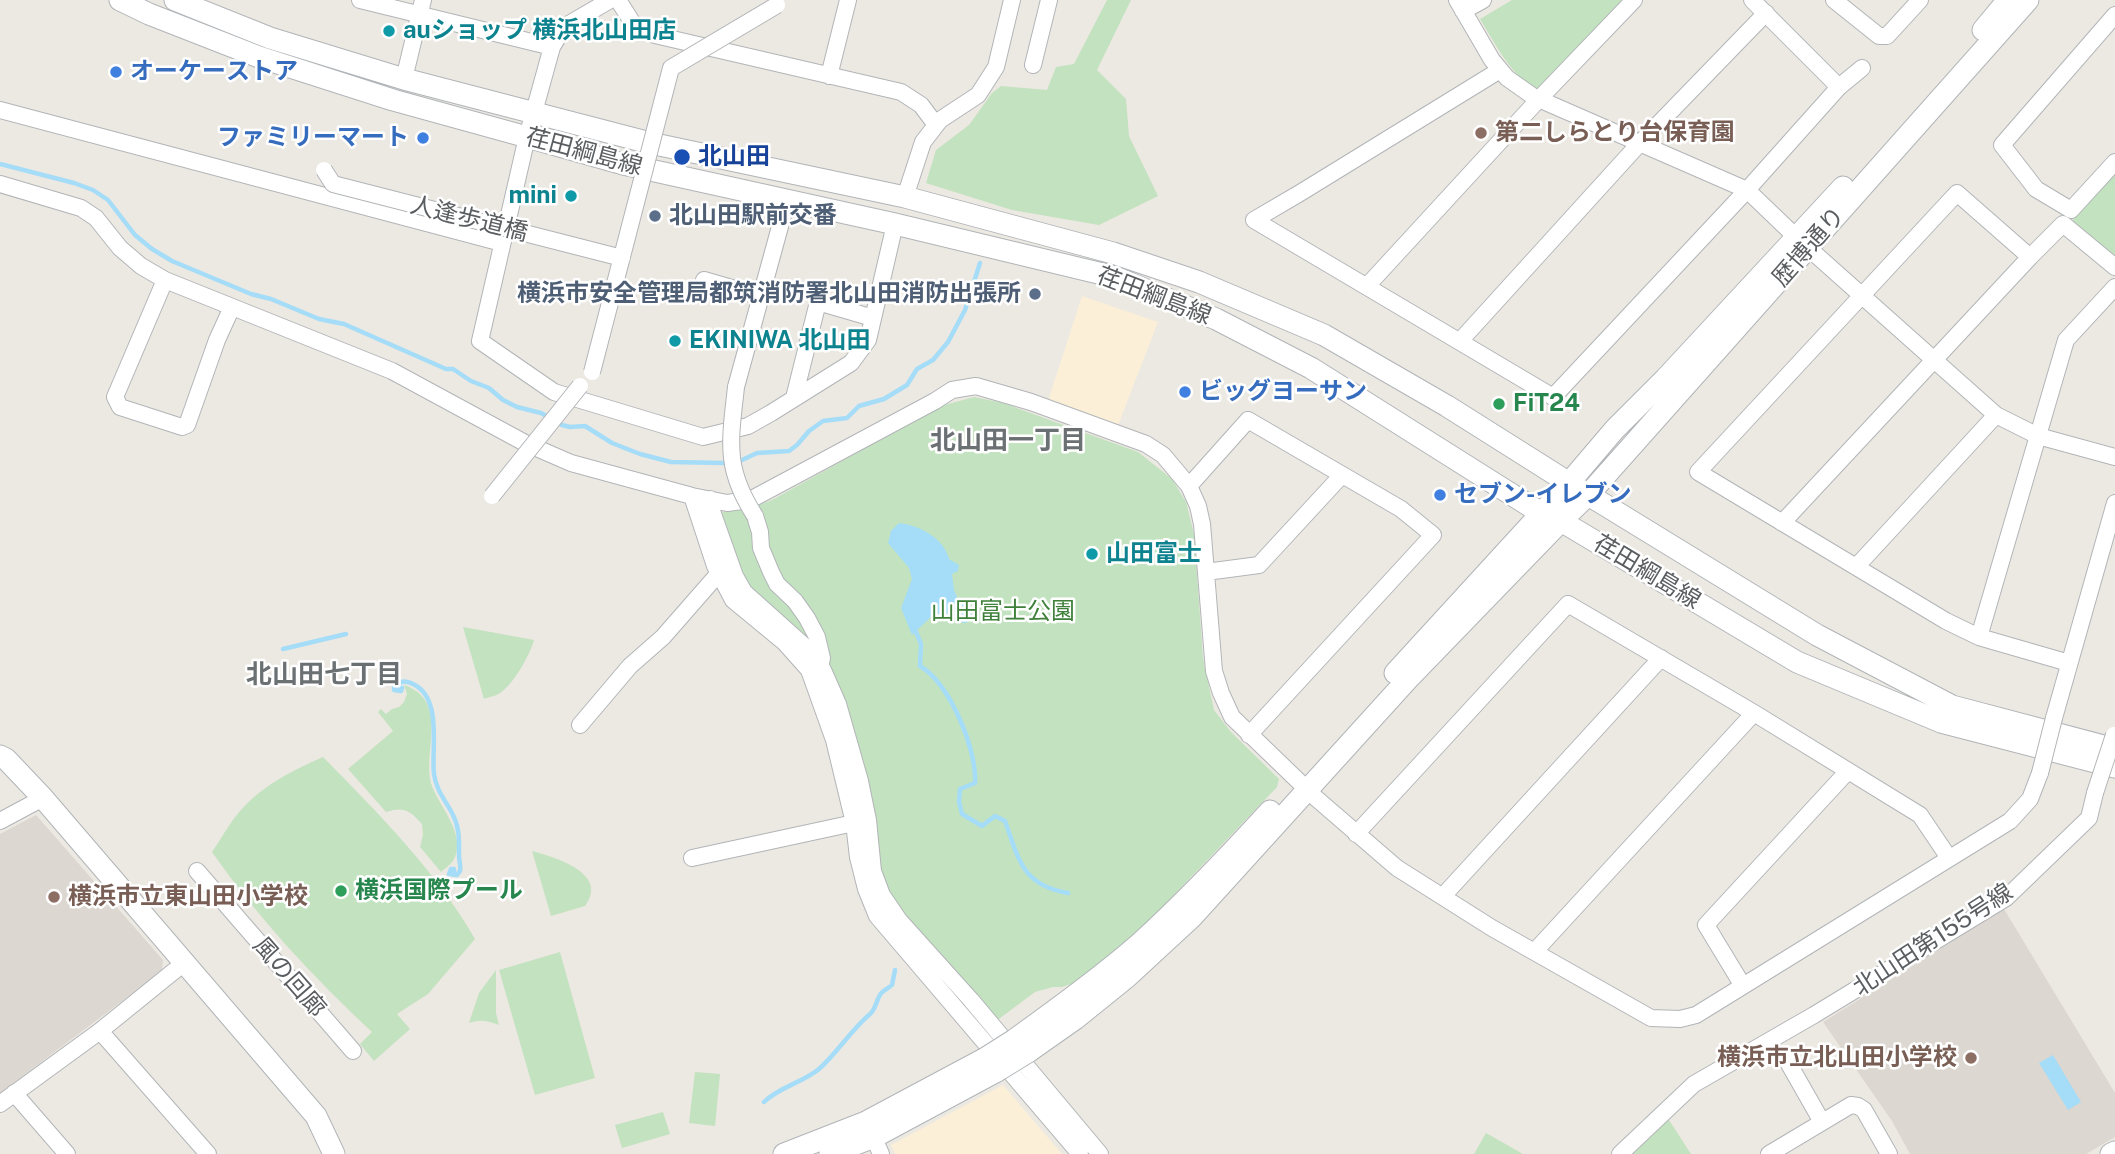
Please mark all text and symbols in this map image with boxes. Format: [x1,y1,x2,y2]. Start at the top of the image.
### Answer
place label: auショップ 横浜北山田店 [403,17,676,45]
marker: auショップ 横浜北山田店 [381,23,397,39]
place label: オーケーストア [130,58,298,86]
marker: オーケーストア [108,64,124,80]
place label: 第二しらとり台保育園 [1495,119,1735,147]
street label: 荏田綱島線 [522,123,646,181]
place label: ファミリーマート [217,124,409,152]
marker: 第二しらとり台保育園 [1473,125,1489,141]
marker: ファミリーマート [415,130,431,146]
place label: 北山田 [698,143,770,171]
marker: 北山田 [672,147,692,167]
place label: mini [508,182,557,210]
marker: mini [563,188,579,204]
street label: 人逢歩道橋 [407,191,531,247]
street label: 歴博通り [1767,201,1851,293]
place label: 北山田駅前交番 [669,202,837,230]
marker: 北山田駅前交番 [647,208,663,224]
street label: 荏田綱島線 [1093,261,1215,331]
place label: 横浜市安全管理局都筑消防署北山田消防出張所 [517,280,1021,308]
marker: 横浜市安全管理局都筑消防署北山田消防出張所 [1027,286,1043,302]
place label: EKINIWA 北山田 [689,327,870,355]
marker: EKINIWA 北山田 [667,333,683,349]
place label: ビッグヨーサン [1199,378,1367,406]
marker: ビッグヨーサン [1177,384,1193,400]
place label: FiT24 [1513,390,1580,418]
marker: FiT24 [1491,396,1507,412]
district label: 北山田一丁目 [930,425,1086,457]
place label: セブン-イレブン [1454,481,1631,509]
marker: セブン-イレブン [1432,487,1448,503]
street label: 荏田綱島線 [1588,529,1706,615]
place label: 山田富士 [1106,540,1202,568]
marker: 山田富士 [1084,546,1100,562]
park label: 山田富士公園 [931,598,1075,626]
district label: 北山田七丁目 [246,659,402,691]
place label: 横浜国際プール [355,877,523,905]
street label: 北山田第155号線 [1848,878,2018,1002]
place label: 横浜市立東山田小学校 [68,883,308,911]
marker: 横浜国際プール [333,883,349,899]
marker: 横浜市立東山田小学校 [46,889,62,905]
street label: 風の回廊 [247,931,331,1023]
place label: 横浜市立北山田小学校 [1717,1044,1957,1072]
marker: 横浜市立北山田小学校 [1963,1050,1979,1066]

